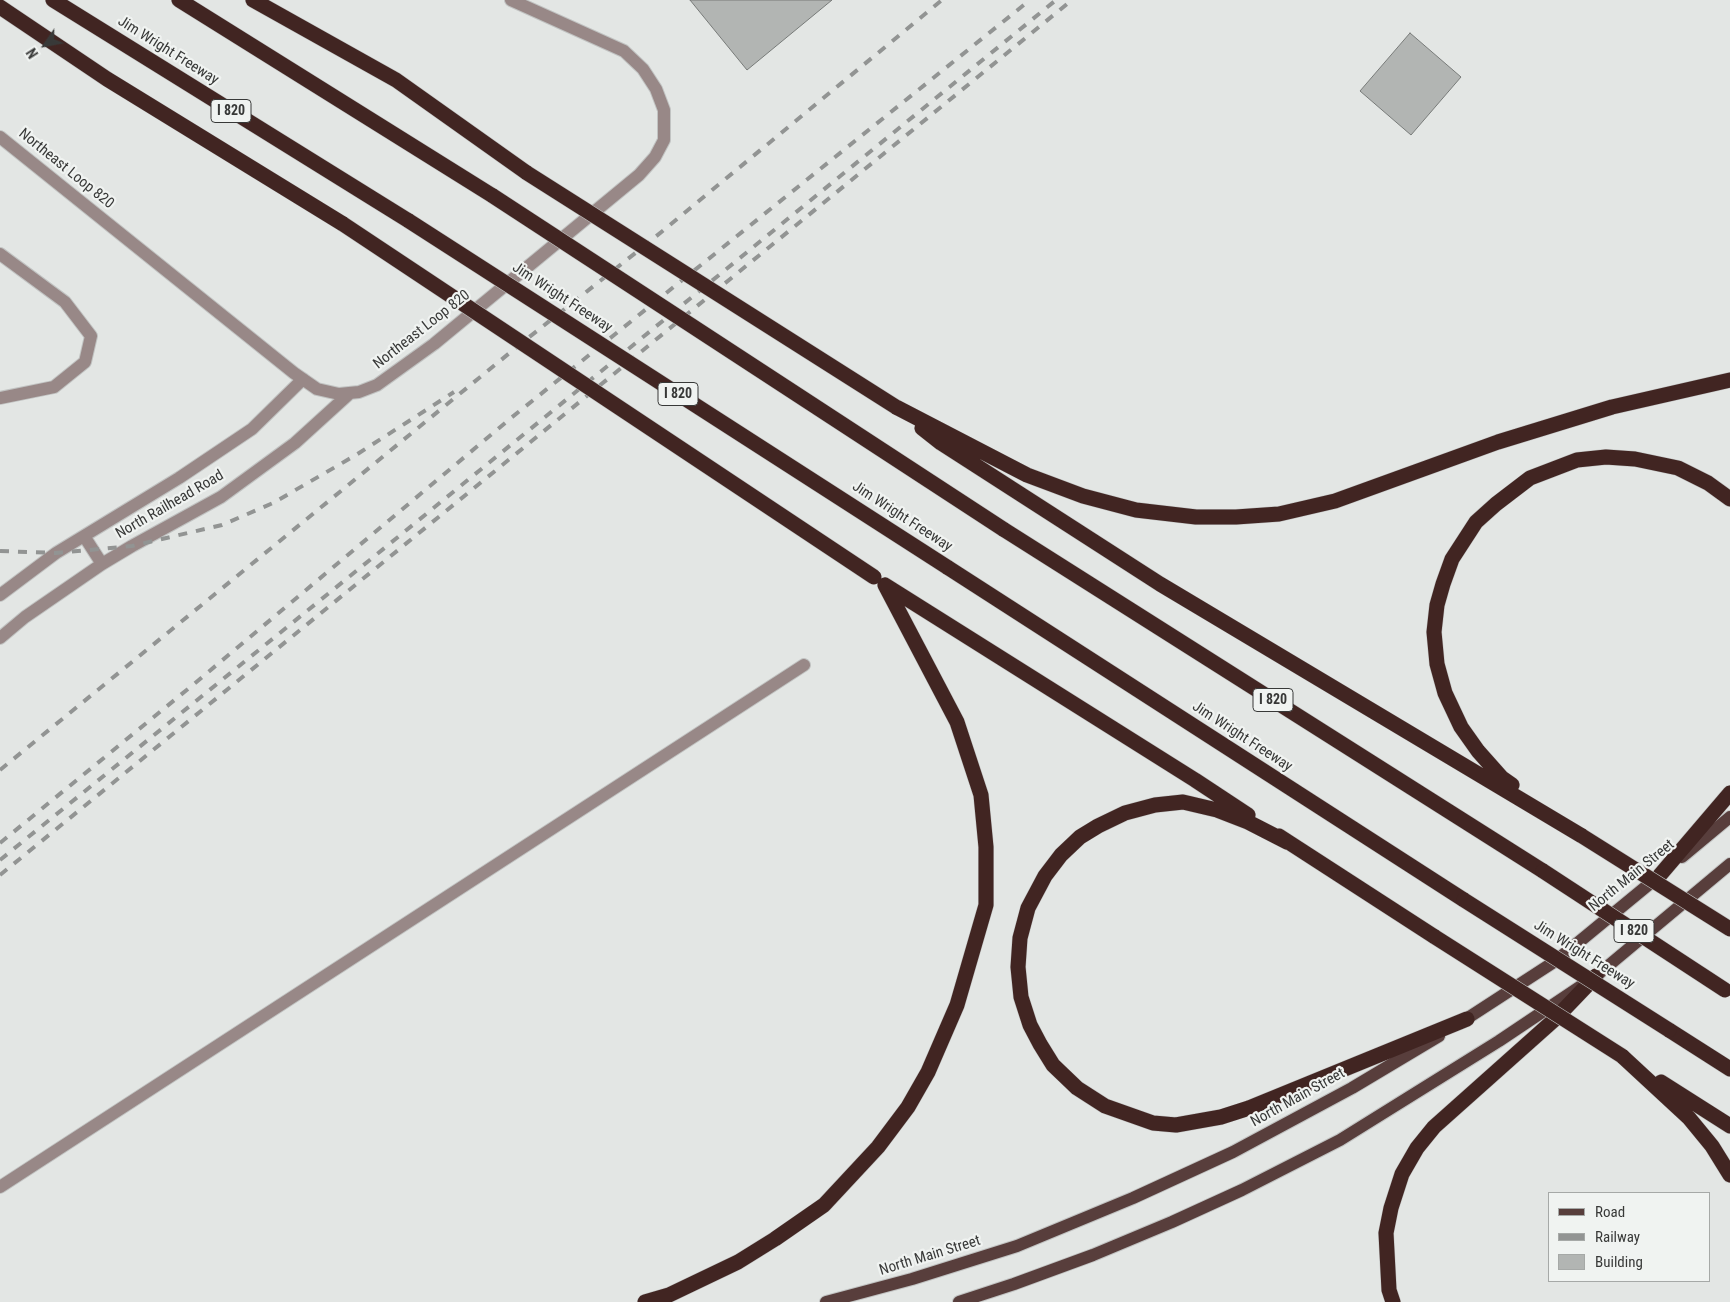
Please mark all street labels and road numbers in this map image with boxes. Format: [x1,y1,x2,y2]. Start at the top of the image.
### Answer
street label: Jim Wright Freeway [114,13,222,89]
road number: I 820 [211,100,251,122]
street label: Northeast Loop 820 [15,125,117,213]
street label: Jim Wright Freeway [509,259,615,337]
street label: Northeast Loop 820 [370,287,474,373]
road number: I 820 [658,382,698,406]
street label: North Railhead Road [113,467,227,543]
street label: Jim Wright Freeway [849,478,955,556]
road number: I 820 [1253,688,1293,712]
street label: Jim Wright Freeway [1189,698,1295,776]
street label: North Main Street [1586,836,1678,916]
street label: Jim Wright Freeway [1530,917,1638,993]
road number: I 820 [1614,919,1654,942]
street label: North Main Street [1248,1065,1348,1131]
street label: North Main Street [877,1232,983,1280]

